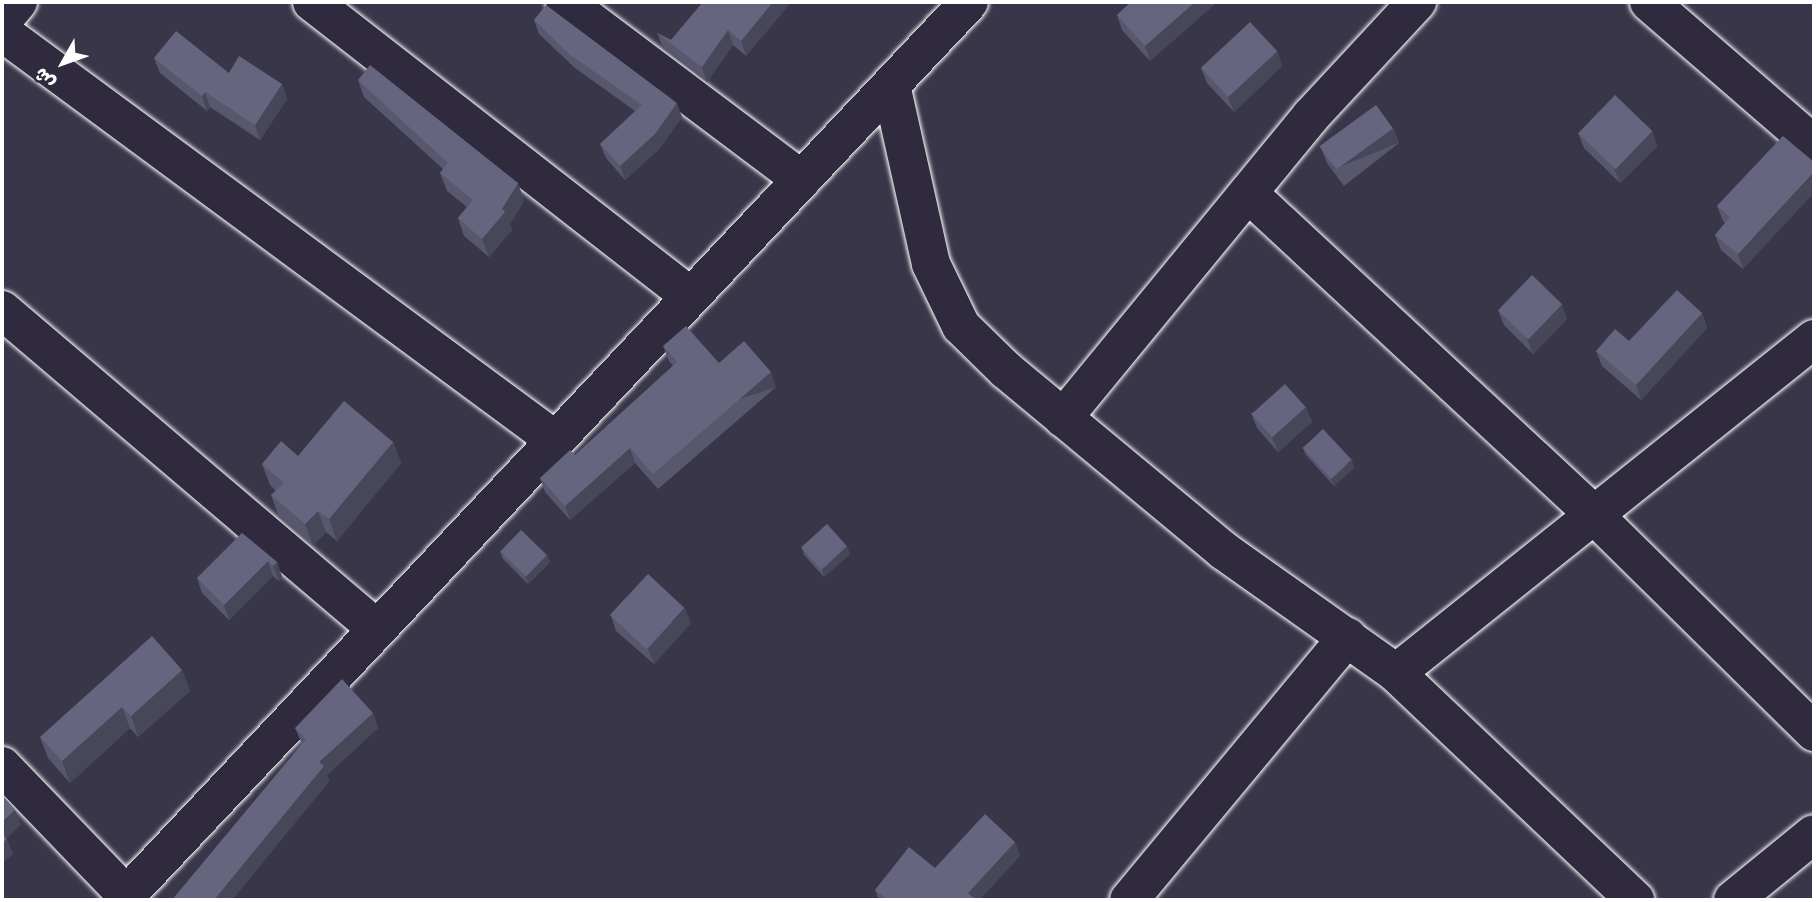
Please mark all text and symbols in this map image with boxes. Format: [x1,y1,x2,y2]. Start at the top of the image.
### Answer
north arrow [28,28,98,98]
text: ش [31,61,62,92]

